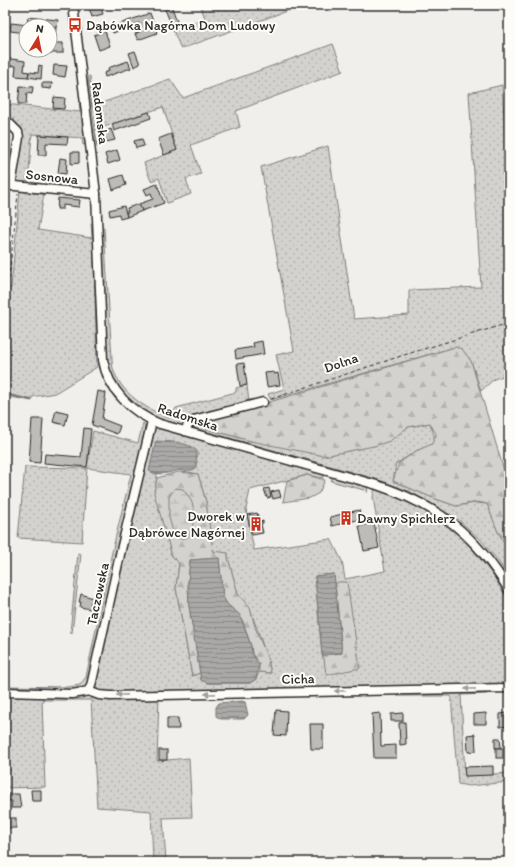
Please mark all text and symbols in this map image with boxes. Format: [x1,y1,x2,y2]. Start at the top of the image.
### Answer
bus stop icon: Dąbówka Nagórna Dom Ludowy [67,17,83,33]
place label: Dąbówka Nagórna Dom Ludowy [86,17,276,34]
north arrow [18,18,58,58]
text: N [35,22,44,36]
street label: Radomska [88,81,112,146]
street label: Sosnowa [25,166,80,188]
street label: Dolna [322,349,360,377]
street label: Radomska [156,399,221,435]
place label: Dworek w Dąbrówce Nagórnej [128,508,245,541]
building icon: Dawny Spichlerz [338,510,354,526]
place label: Dawny Spichlerz [357,510,456,527]
building icon: Dworek w Dąbrówce Nagórnej [248,516,264,532]
street label: Taczowska [83,560,113,627]
street label: Cicha [281,670,315,688]
one-way arrow [463,686,476,692]
one-way arrow [334,688,346,695]
one-way arrow [203,691,216,697]
one-way arrow [116,692,128,699]

